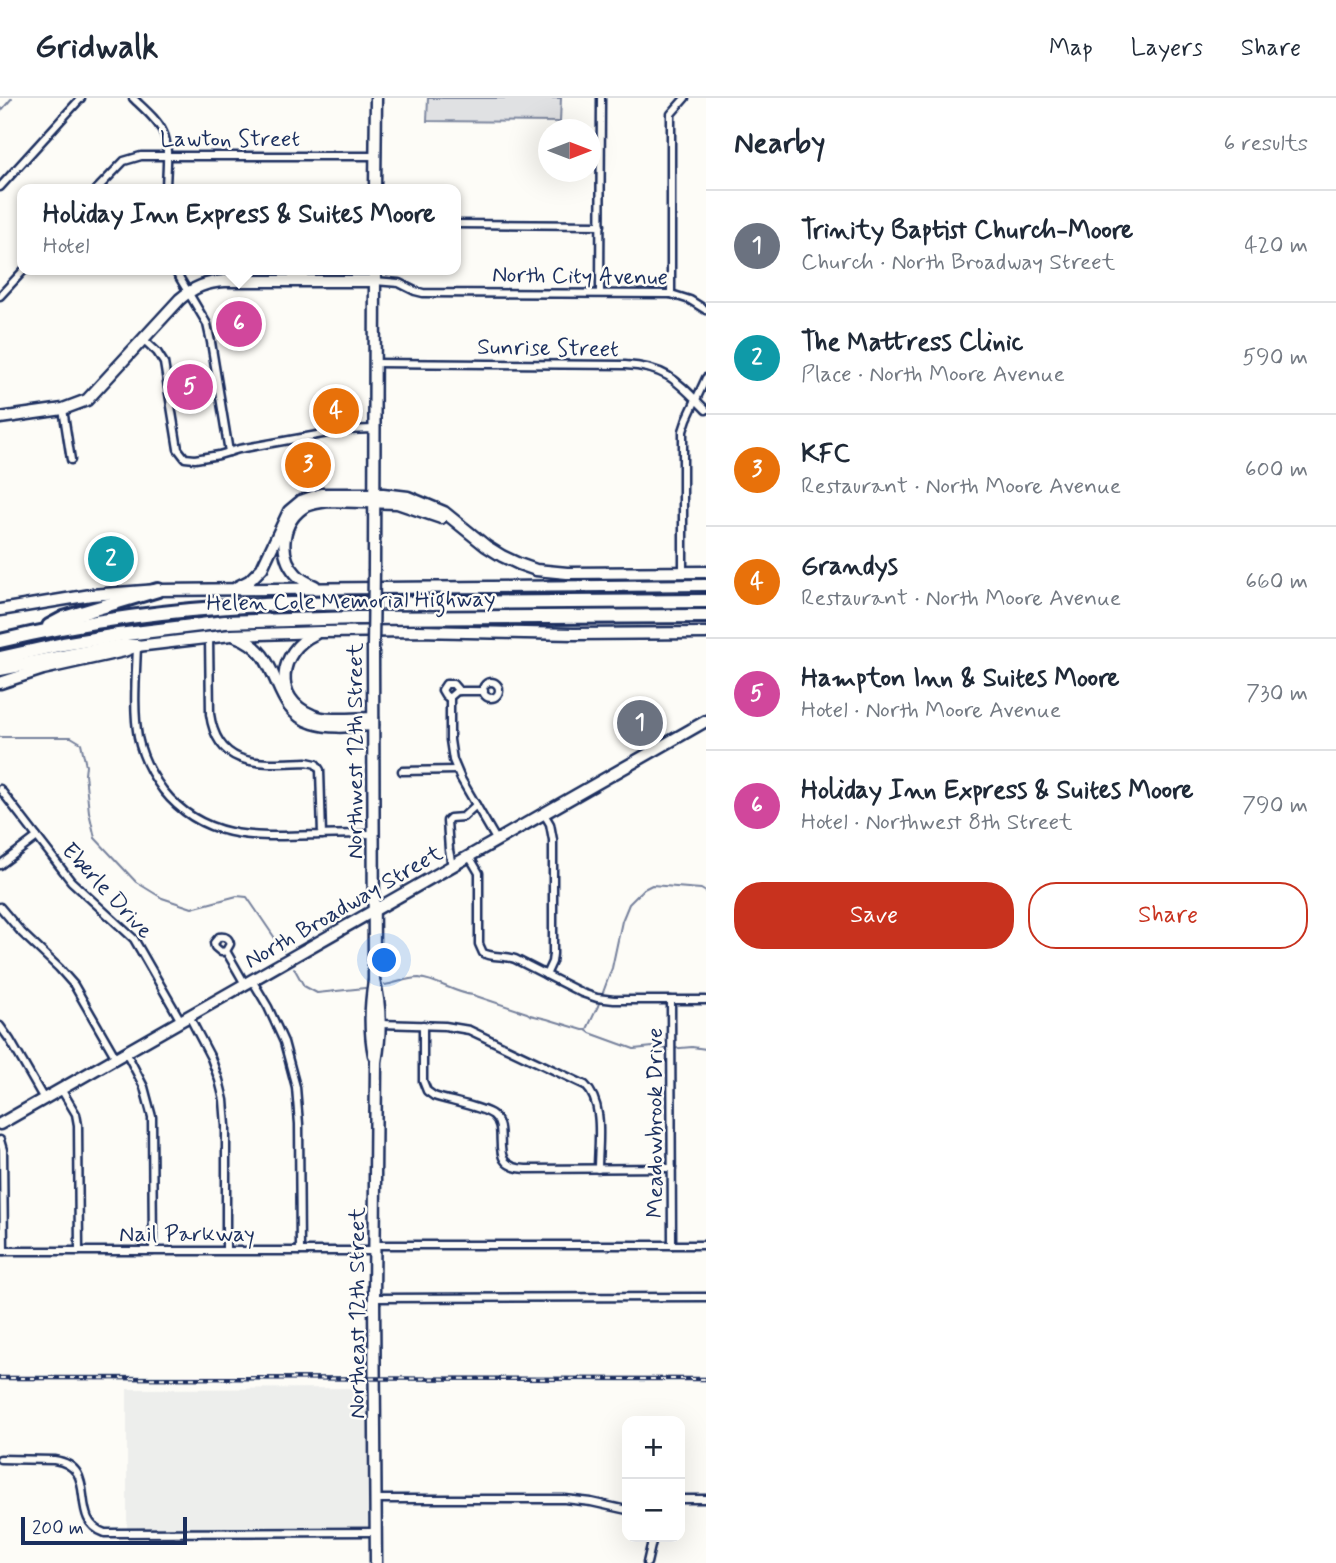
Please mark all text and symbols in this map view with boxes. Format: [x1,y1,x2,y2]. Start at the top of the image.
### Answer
text: Gridwalk [35,26,159,70]
text: Map [1049,33,1093,64]
text: Layers [1131,33,1203,64]
text: Share [1241,33,1301,64]
north arrow [538,119,601,182]
text: Nearby [734,124,825,163]
street label: Lawton Street [160,125,300,155]
text: 6 results [1224,129,1308,159]
popup [17,184,461,275]
text: Holiday Inn Express & Suites Moore [43,198,435,232]
text: Trinity Baptist Church-Moore [801,214,1133,248]
text: 1 [752,231,762,261]
text: 420 m [1244,231,1308,261]
text: Hotel [43,232,90,262]
text: Church · North Broadway Street [801,248,1115,278]
street label: North City Avenue [492,260,668,294]
pin: 6 [216,298,262,350]
text: The Mattress Clinic [801,326,1023,360]
street label: Sunrise Street [477,333,619,365]
text: 2 [751,343,763,373]
text: 590 m [1242,343,1308,373]
text: Place · North Moore Avenue [801,360,1065,390]
pin: 5 [167,361,213,413]
pin: 4 [313,385,359,437]
text: KFC [801,438,850,472]
pin: 3 [285,439,331,491]
text: 3 [752,455,762,485]
text: 600 m [1245,455,1308,485]
text: Restaurant · North Moore Avenue [801,472,1121,502]
pin: 2 [88,533,134,585]
text: Grandys [801,550,898,584]
text: 4 [750,567,764,597]
text: 660 m [1245,567,1308,597]
street label: Helen Cole Memorial Highway [206,584,496,622]
text: Restaurant · North Moore Avenue [801,584,1121,614]
street label: Northwest 12th Street [341,642,371,859]
text: Hampton Inn & Suites Moore [801,662,1120,696]
text: 5 [750,679,764,709]
text: 730 m [1246,679,1308,709]
text: Hotel · North Moore Avenue [801,696,1061,726]
pin: 1 [617,697,663,749]
text: Holiday Inn Express & Suites Moore [801,774,1193,808]
text: 6 [751,791,763,821]
text: 790 m [1242,791,1308,821]
text: Hotel · Northwest 8th Street [801,808,1073,838]
street label: Eberle Drive [54,837,159,946]
street label: North Broadway Street [240,839,449,977]
button: Save [734,882,1014,949]
button: Share [1028,882,1308,949]
your location [367,943,401,977]
street label: Meadowbrook Drive [641,1028,671,1218]
street label: Northeast 12th Street [343,1207,373,1419]
street label: Nail Parkway [119,1220,255,1250]
map controls [622,1416,685,1542]
button: + [622,1416,685,1479]
button: − [622,1479,685,1542]
scale bar [21,1514,187,1546]
text: 200 m [32,1516,84,1541]

